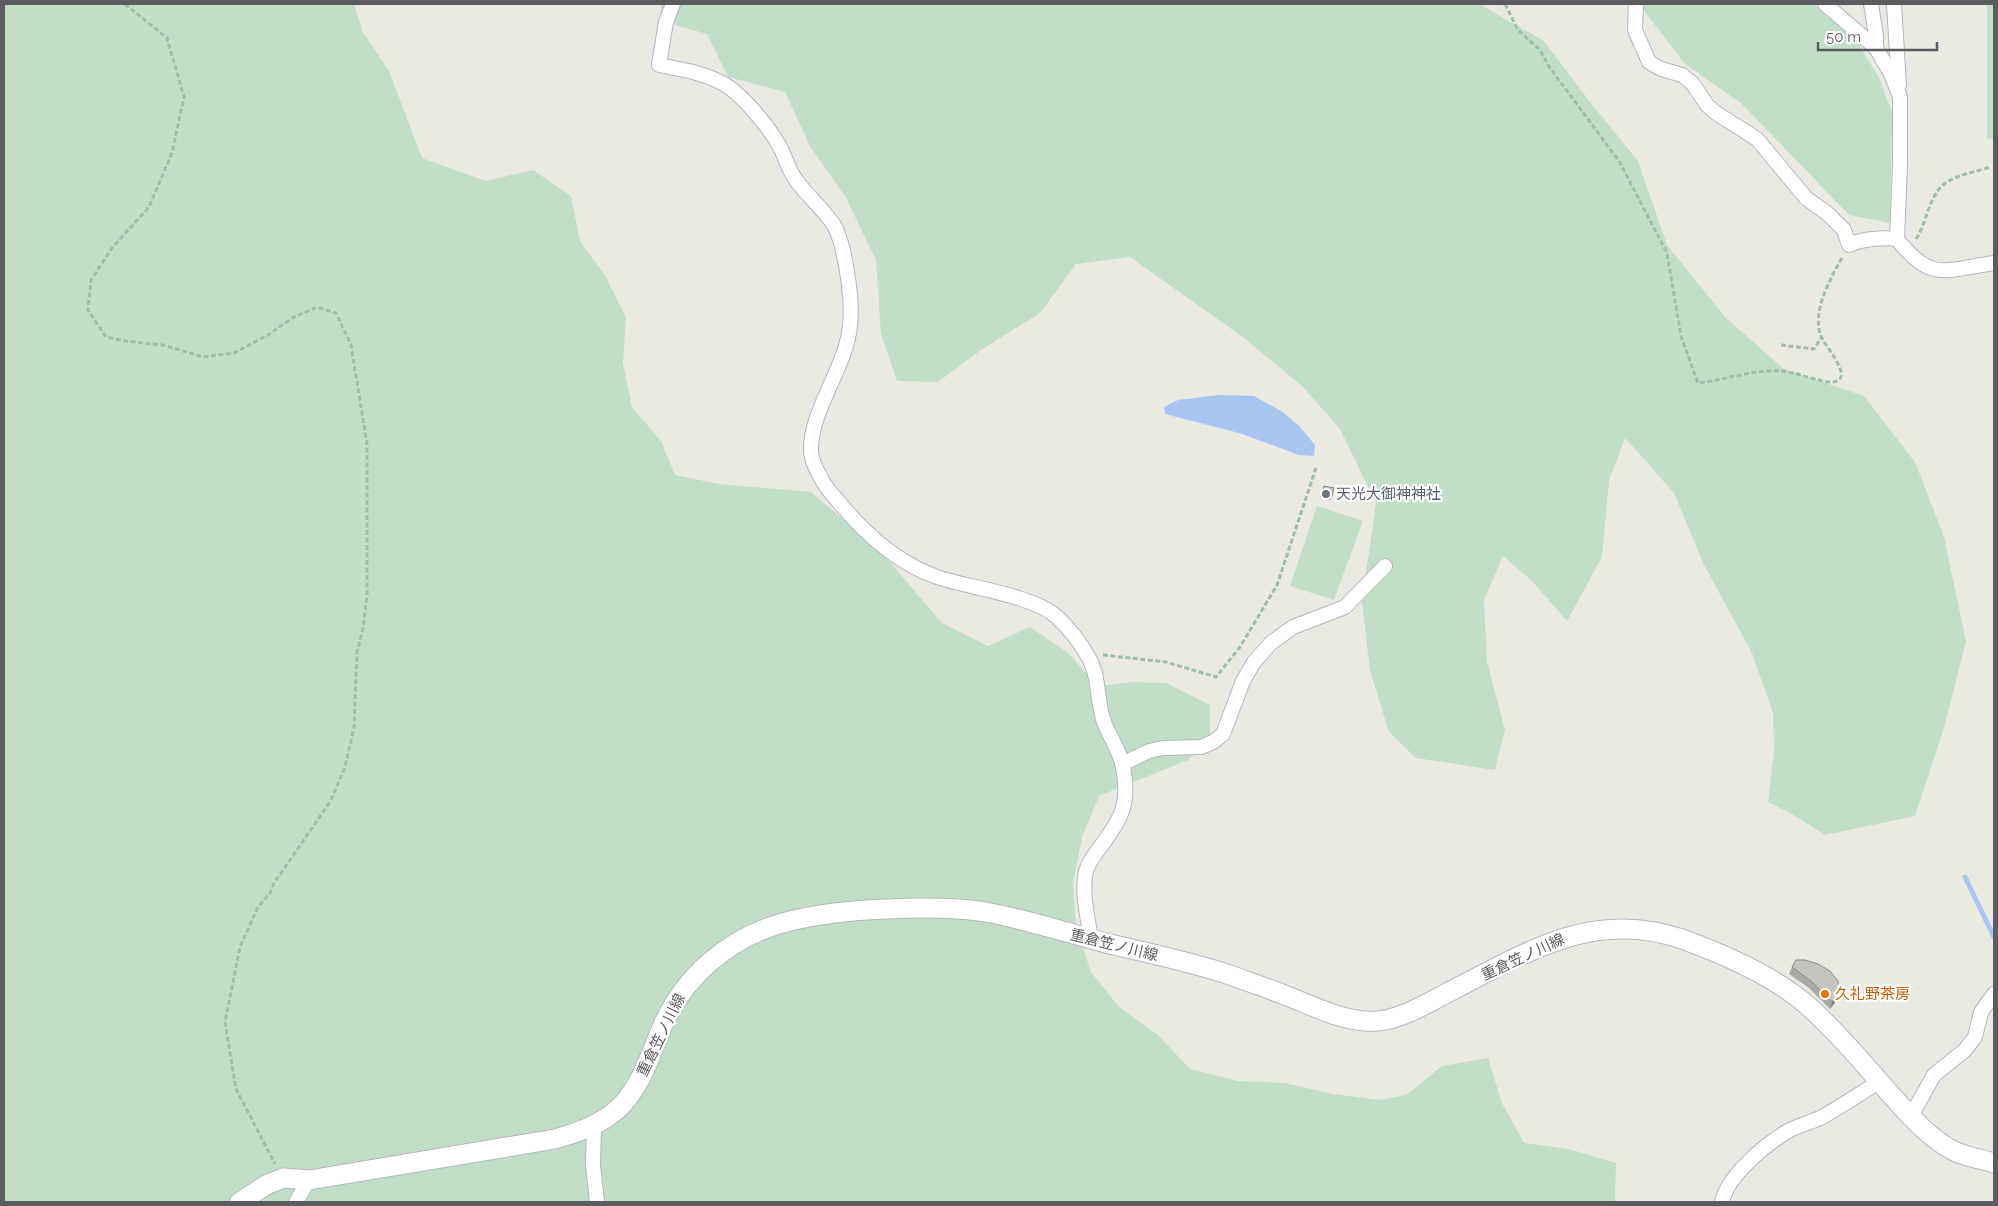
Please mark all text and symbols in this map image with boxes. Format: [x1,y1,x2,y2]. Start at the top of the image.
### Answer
scale bar [1818,20,1937,52]
text: 50 m [1826,28,1861,46]
place label: 天光大御神神社 [1336,485,1441,503]
marker: 天光大御神神社 [1320,488,1332,500]
street label: 重倉笠ノ川線 [1068,925,1160,965]
street label: 重倉笠ノ川線 [1478,930,1568,984]
place label: 久礼野茶房 [1835,985,1910,1003]
marker: 久礼野茶房 [1819,988,1831,1000]
street label: 重倉笠ノ川線 [633,991,689,1079]

